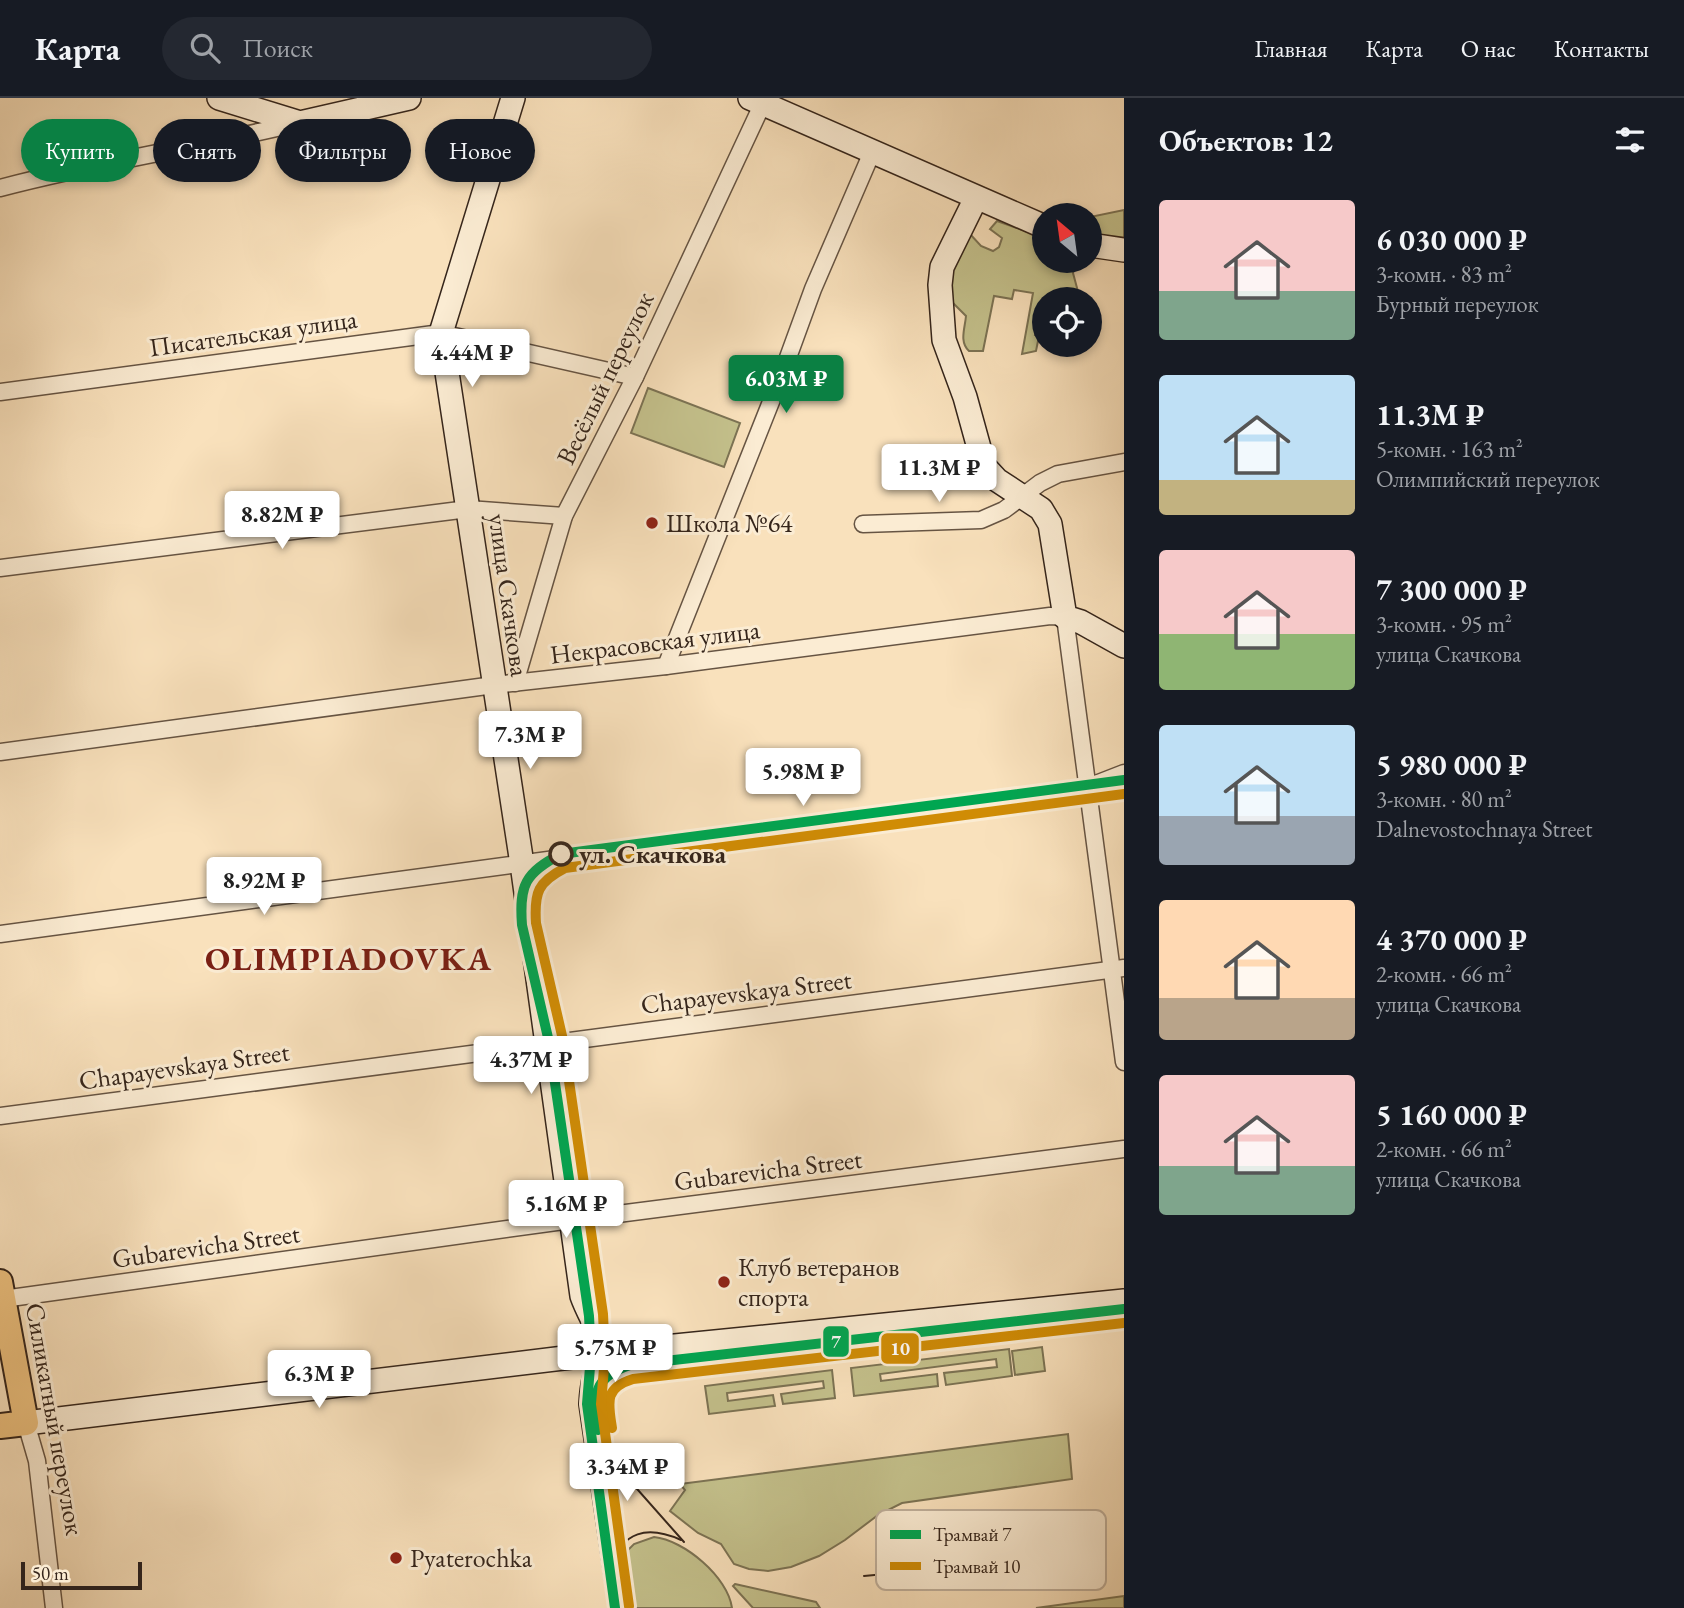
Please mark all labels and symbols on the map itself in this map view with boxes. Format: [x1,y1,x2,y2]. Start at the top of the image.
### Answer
north arrow [1032,203,1102,273]
street label: Весёлый переулок [548,286,662,470]
street label: Писательская улица [147,301,360,364]
pin: 4.44M ₽ [407,330,537,389]
pin: 6.03M ₽ [721,356,851,415]
pin: 11.3M ₽ [874,444,1004,504]
pin: 8.82M ₽ [217,491,347,551]
place label: Школа №64 [666,506,793,540]
street label: улица Скачкова [481,511,537,679]
marker: Школа №64 [644,515,660,531]
street label: Некрасовская улица [548,612,762,672]
pin: 7.3M ₽ [473,712,587,771]
pin: 5.98M ₽ [738,748,868,808]
place label: ул. Скачкова [579,837,727,871]
marker: ул. Скачкова [549,842,573,866]
pin: 8.92M ₽ [199,858,329,917]
district label: OLIMPIADOVKA [205,937,493,980]
street label: Chapayevskaya Street [639,962,853,1022]
street label: Chapayevskaya Street [77,1034,291,1098]
pin: 4.37M ₽ [466,1037,596,1096]
street label: Gubarevicha Street [672,1142,864,1198]
pin: 5.16M ₽ [501,1180,631,1240]
street label: Gubarevicha Street [110,1216,302,1276]
place label: Клуб ветеранов спорта [738,1250,899,1314]
marker: Клуб ветеранов спорта [716,1274,732,1290]
street label: Силикатный переулок [18,1300,92,1538]
pin: 5.75M ₽ [550,1324,680,1384]
line badge: 7 [822,1325,850,1358]
text: 7 [831,1329,842,1354]
line badge: 10 [880,1332,920,1365]
text: 10 [890,1336,910,1361]
pin: 6.3M ₽ [262,1350,376,1410]
pin: 3.34M ₽ [562,1444,692,1503]
legend [876,1510,1106,1590]
text: Трамвай 7 [933,1522,1012,1547]
place label: Pyaterochka [410,1541,533,1575]
marker: Pyaterochka [388,1550,404,1566]
text: Трамвай 10 [933,1554,1020,1579]
scale bar [21,1559,142,1591]

